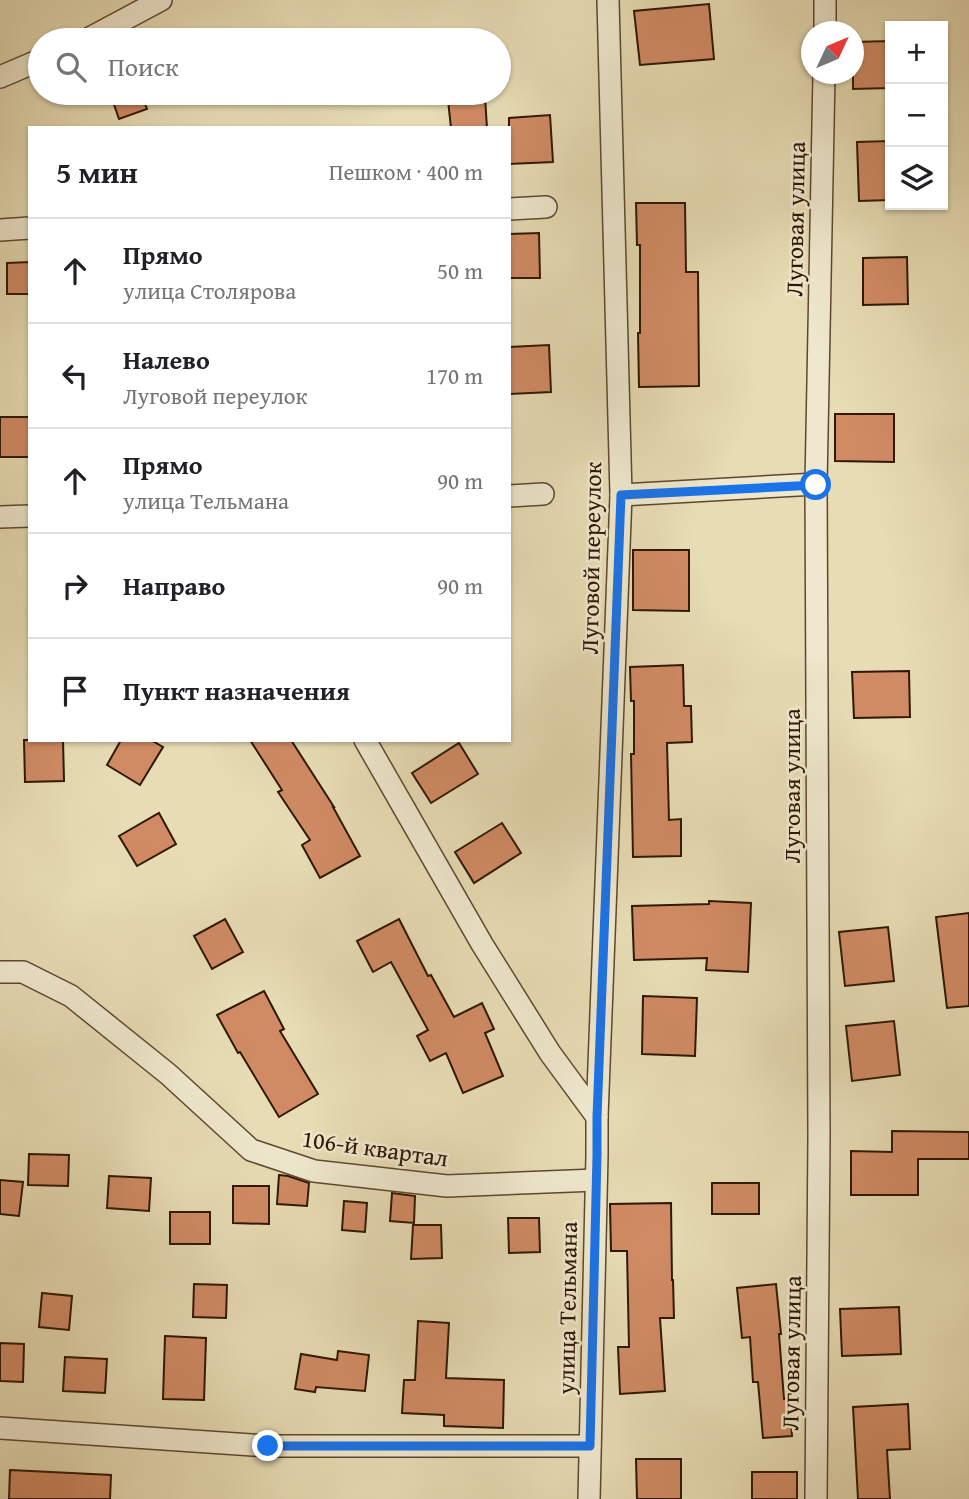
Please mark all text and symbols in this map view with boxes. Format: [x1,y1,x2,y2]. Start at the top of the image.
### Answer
north arrow [801,21,864,84]
map controls [885,21,948,210]
button: + [885,21,948,84]
search box [28,28,511,105]
text: Поиск [108,47,179,86]
icon: search [52,48,90,86]
button: − [885,84,948,147]
street label: Луговая улица [776,141,814,297]
button: layers [885,147,948,210]
text: 5 мин [56,150,138,194]
text: Пешком · 400 m [329,155,483,188]
text: Прямо [123,235,203,274]
icon: ahead [56,252,94,290]
text: 50 m [437,254,483,287]
text: улица Столярова [123,274,296,307]
text: Налево [123,340,210,379]
icon: left [56,357,94,395]
text: 170 m [426,359,483,392]
text: Луговой переулок [123,379,308,412]
text: Прямо [123,445,203,484]
street label: Луговой переулок [572,461,610,655]
icon: ahead [56,462,94,500]
text: 90 m [437,464,483,497]
route start [800,469,831,500]
text: улица Тельмана [123,484,289,517]
text: Направо [123,566,225,605]
icon: right [56,567,94,605]
text: 90 m [437,569,483,602]
text: Пункт назначения [123,671,350,710]
icon: arrive [56,672,94,710]
street label: Луговая улица [774,708,809,864]
street label: 106-й квартал [300,1120,450,1176]
street label: улица Тельмана [548,1221,586,1396]
street label: Луговая улица [772,1275,810,1431]
route end [252,1430,283,1461]

